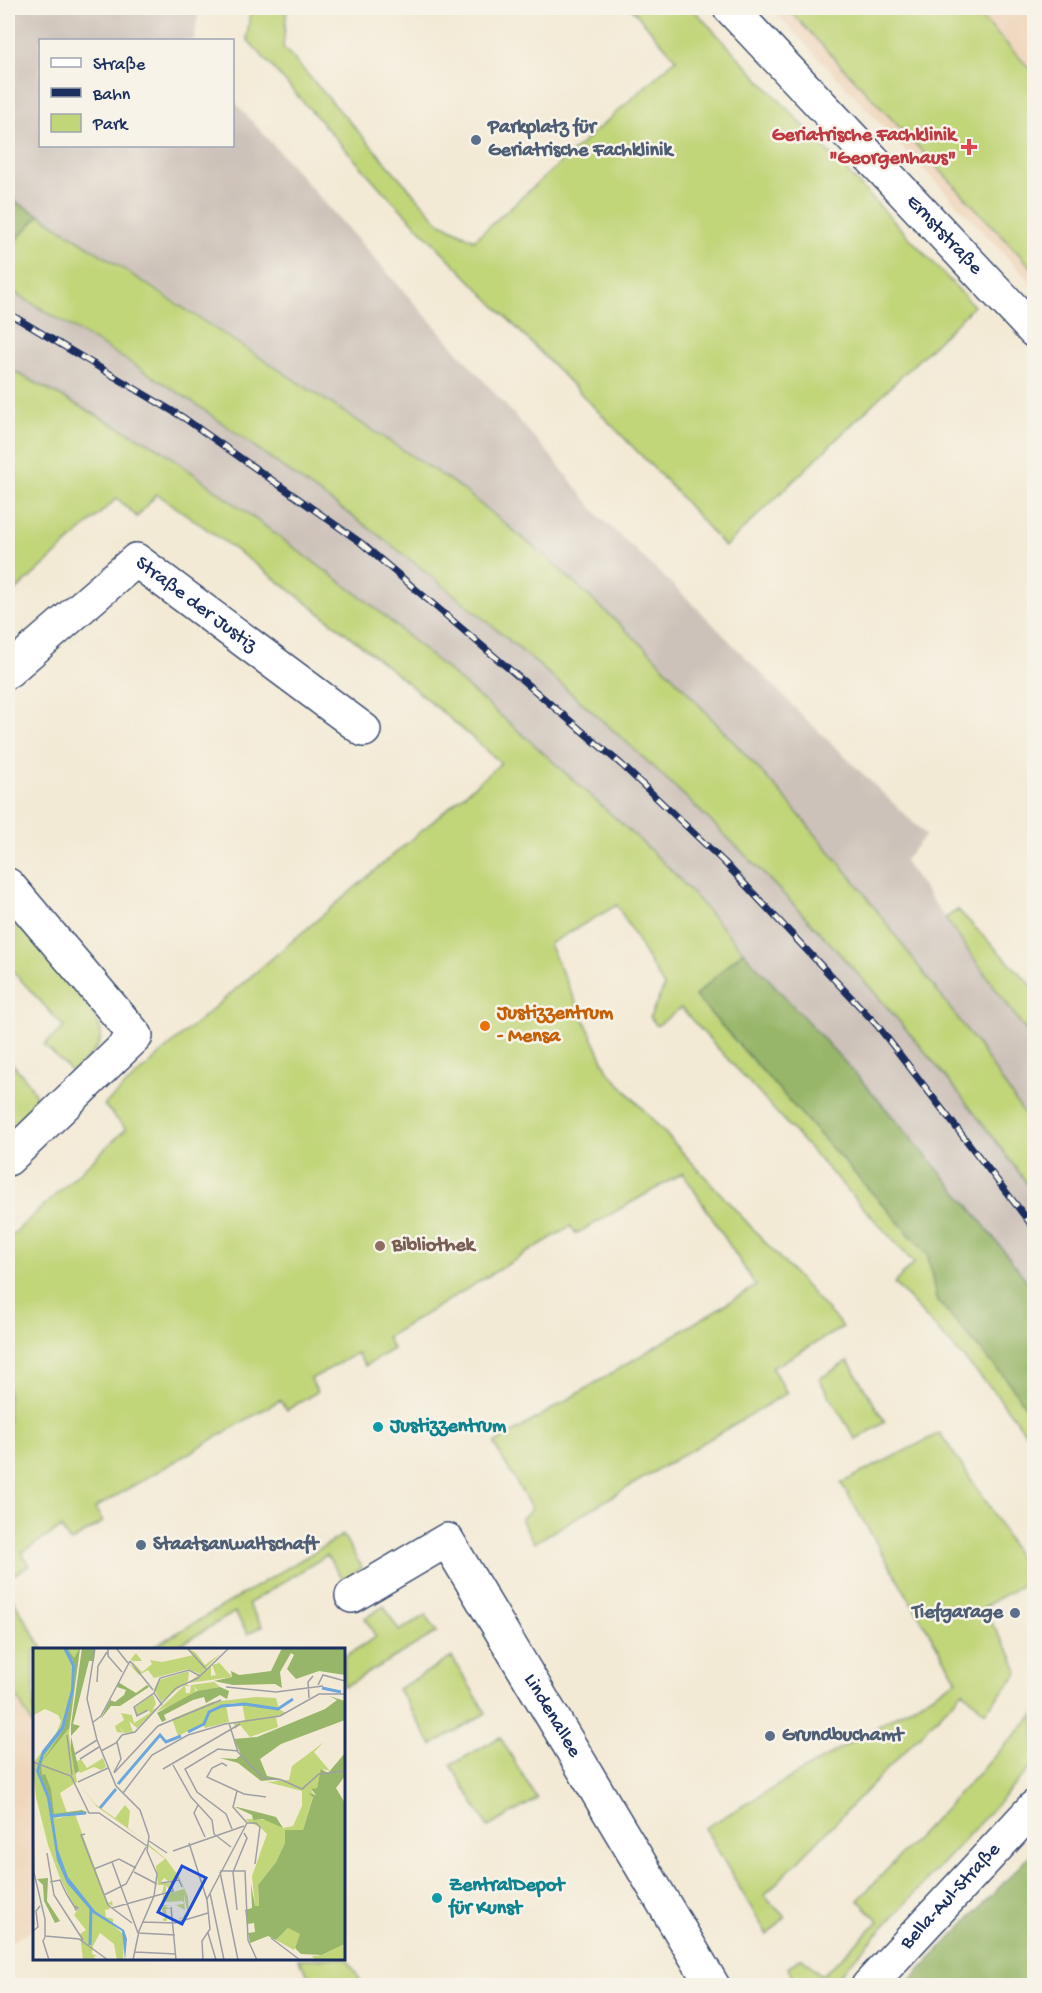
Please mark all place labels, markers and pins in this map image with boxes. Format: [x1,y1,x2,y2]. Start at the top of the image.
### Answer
place label: Parkplatz für Geriatrische Fachklinik [487,117,674,163]
place label: Geriatrische Fachklinik "Georgenhaus" [772,125,958,171]
marker: Parkplatz für Geriatrische Fachklinik [469,133,483,147]
marker: Geriatrische Fachklinik "Georgenhaus" [960,138,978,156]
place label: Justizzentrum - Mensa [496,1003,614,1049]
marker: Justizzentrum - Mensa [478,1019,492,1033]
place label: Bibliothek [391,1235,476,1258]
marker: Bibliothek [373,1239,387,1253]
place label: Justizzentrum [389,1416,507,1439]
marker: Justizzentrum [371,1420,385,1434]
place label: Staatsanwaltschaft [153,1534,320,1557]
marker: Staatsanwaltschaft [134,1538,148,1552]
place label: Tiefgarage [910,1602,1004,1625]
marker: Tiefgarage [1008,1606,1022,1620]
place label: Grundbuchamt [782,1725,905,1748]
marker: Grundbuchamt [763,1729,777,1743]
place label: ZentralDepot für Kunst [448,1875,566,1921]
marker: ZentralDepot für Kunst [430,1891,444,1905]

